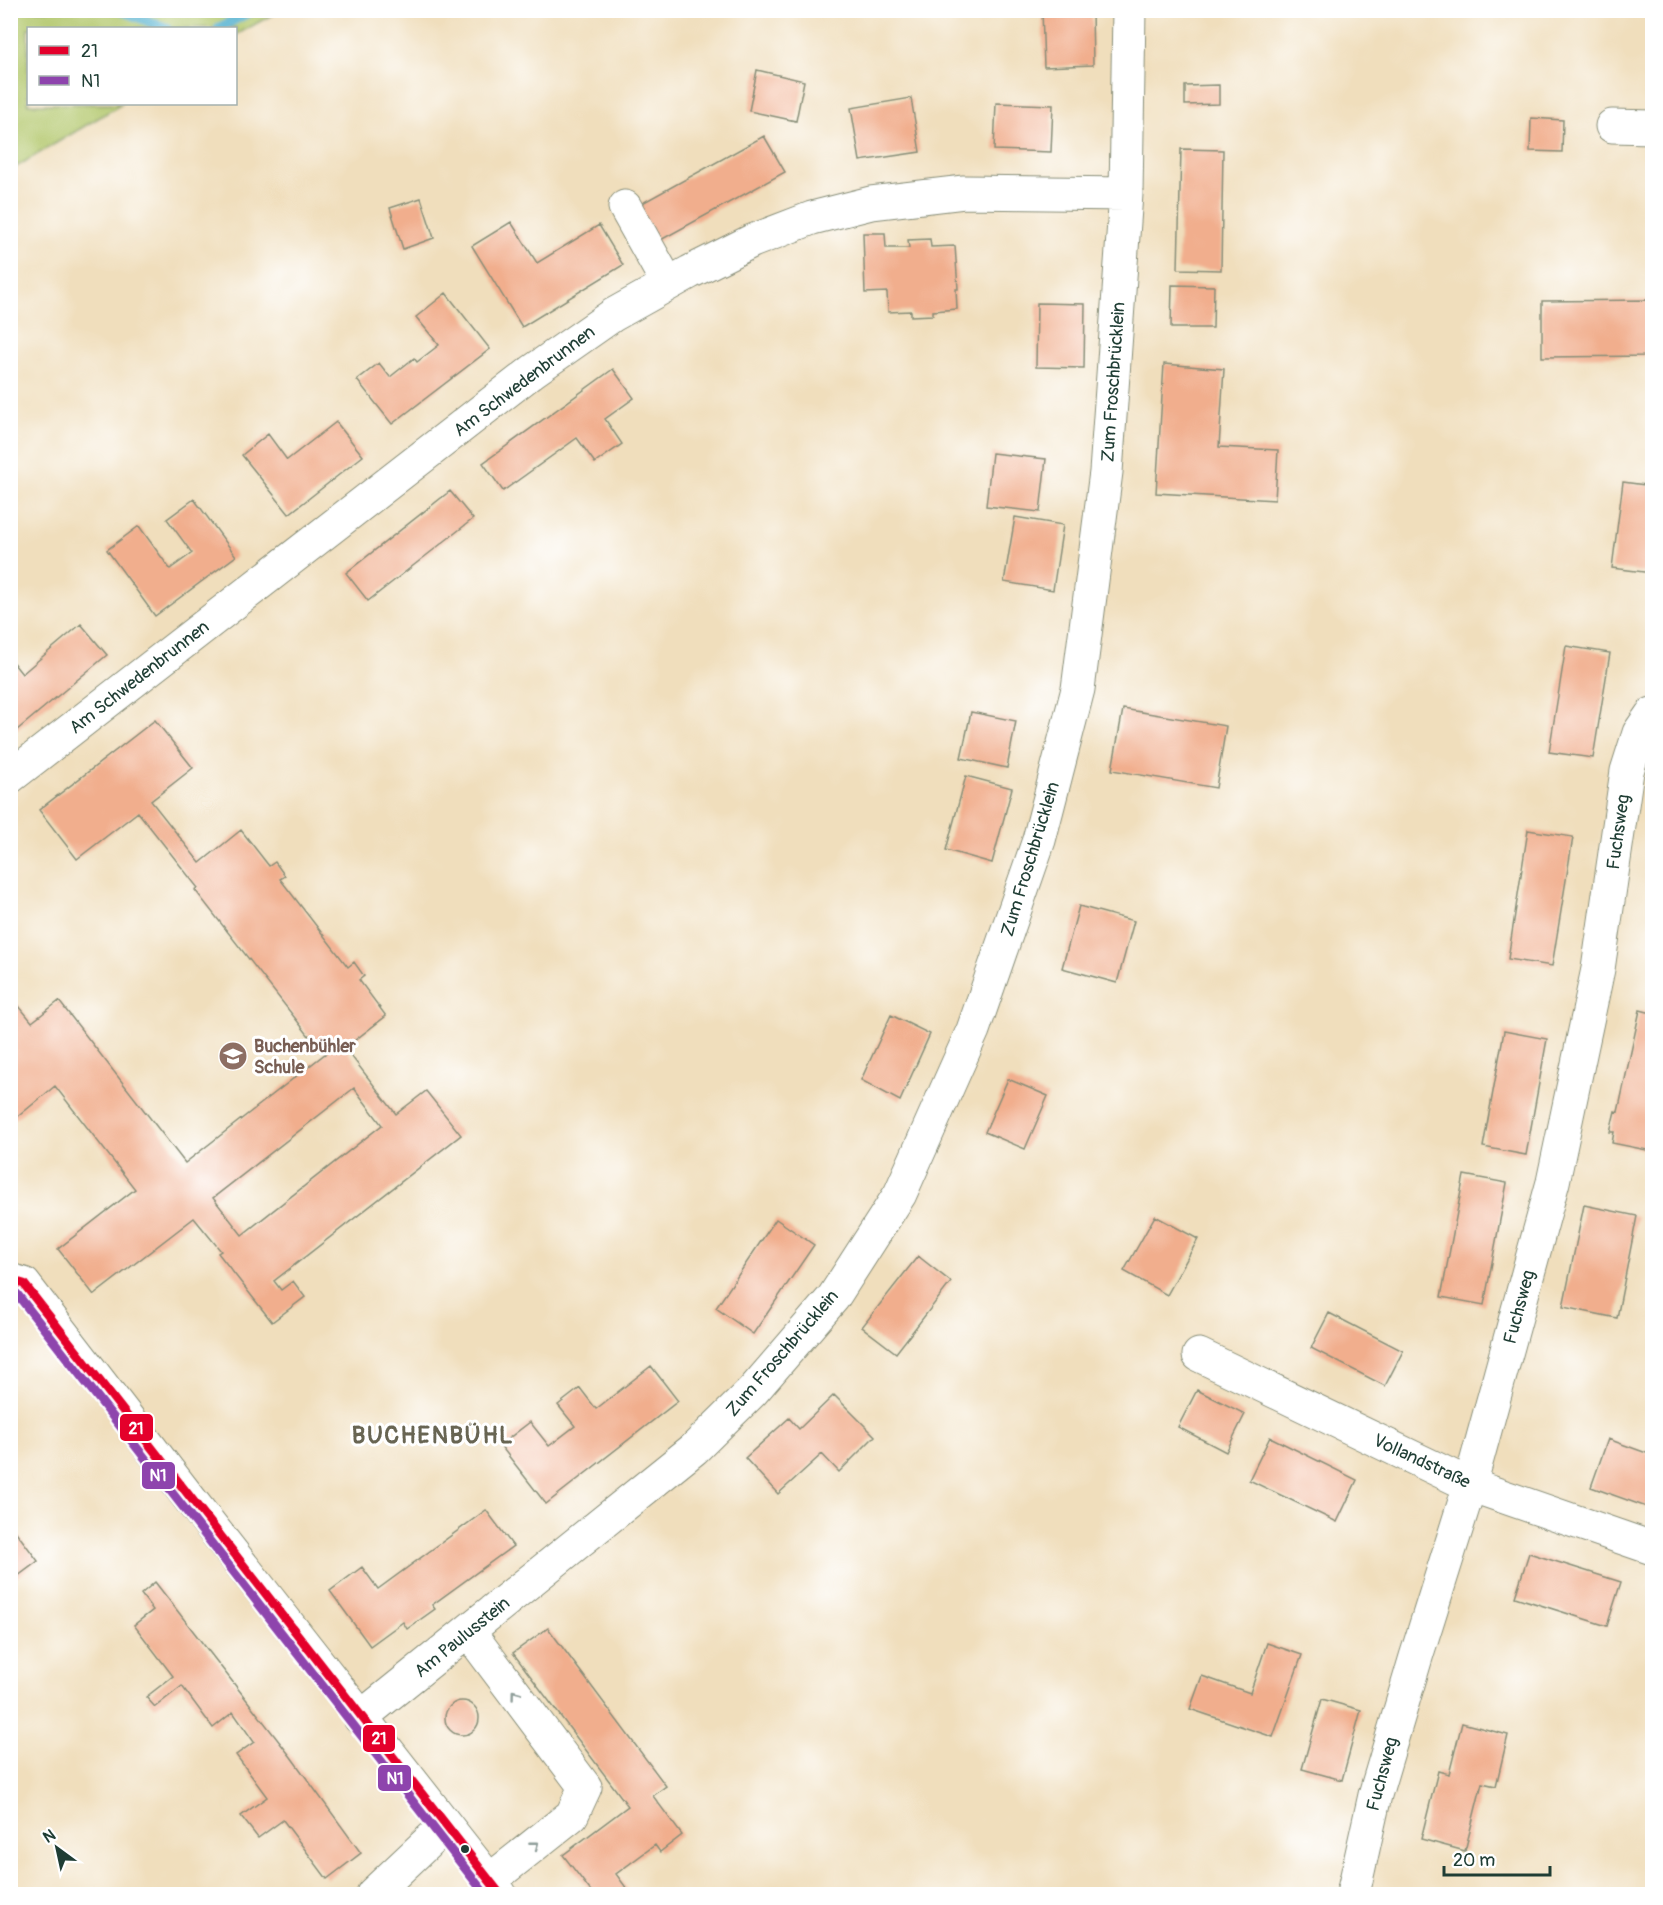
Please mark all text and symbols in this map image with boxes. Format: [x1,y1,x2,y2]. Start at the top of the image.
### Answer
legend [27,27,237,105]
text: 21 [81,40,98,63]
text: N1 [81,70,100,93]
street label: Zum Froschbrücklein [1096,301,1131,463]
street label: Am Schwedenbrunnen [449,321,600,442]
street label: Am Schwedenbrunnen [65,616,214,739]
street label: Zum Froschbrücklein [996,779,1065,939]
street label: Fuchsweg [1602,793,1635,871]
place label: Buchenbühler Schule [254,1035,356,1079]
school or university icon: Buchenbühler Schule [217,1040,249,1072]
street label: Fuchsweg [1499,1268,1540,1347]
street label: Zum Froschbrücklein [721,1285,844,1421]
line badge: 21 [119,1413,154,1442]
text: 21 [128,1419,144,1439]
district label: BUCHENBÜHL [352,1421,514,1450]
street label: Vollandstraße [1370,1429,1474,1494]
line badge: N1 [141,1461,176,1490]
text: N1 [149,1466,167,1486]
street label: Am Paulusstein [410,1592,515,1683]
one-way arrow [511,1689,522,1700]
line badge: 21 [362,1724,396,1753]
text: 21 [371,1729,387,1749]
street label: Fuchsweg [1362,1735,1403,1814]
line badge: N1 [377,1764,412,1792]
text: N1 [386,1769,404,1789]
north arrow [27,1818,87,1878]
text: N [39,1825,60,1848]
scale bar [1444,1839,1550,1877]
one-way arrow [528,1841,539,1852]
unlabelled marker [459,1843,471,1855]
text: 20 m [1453,1849,1495,1872]

